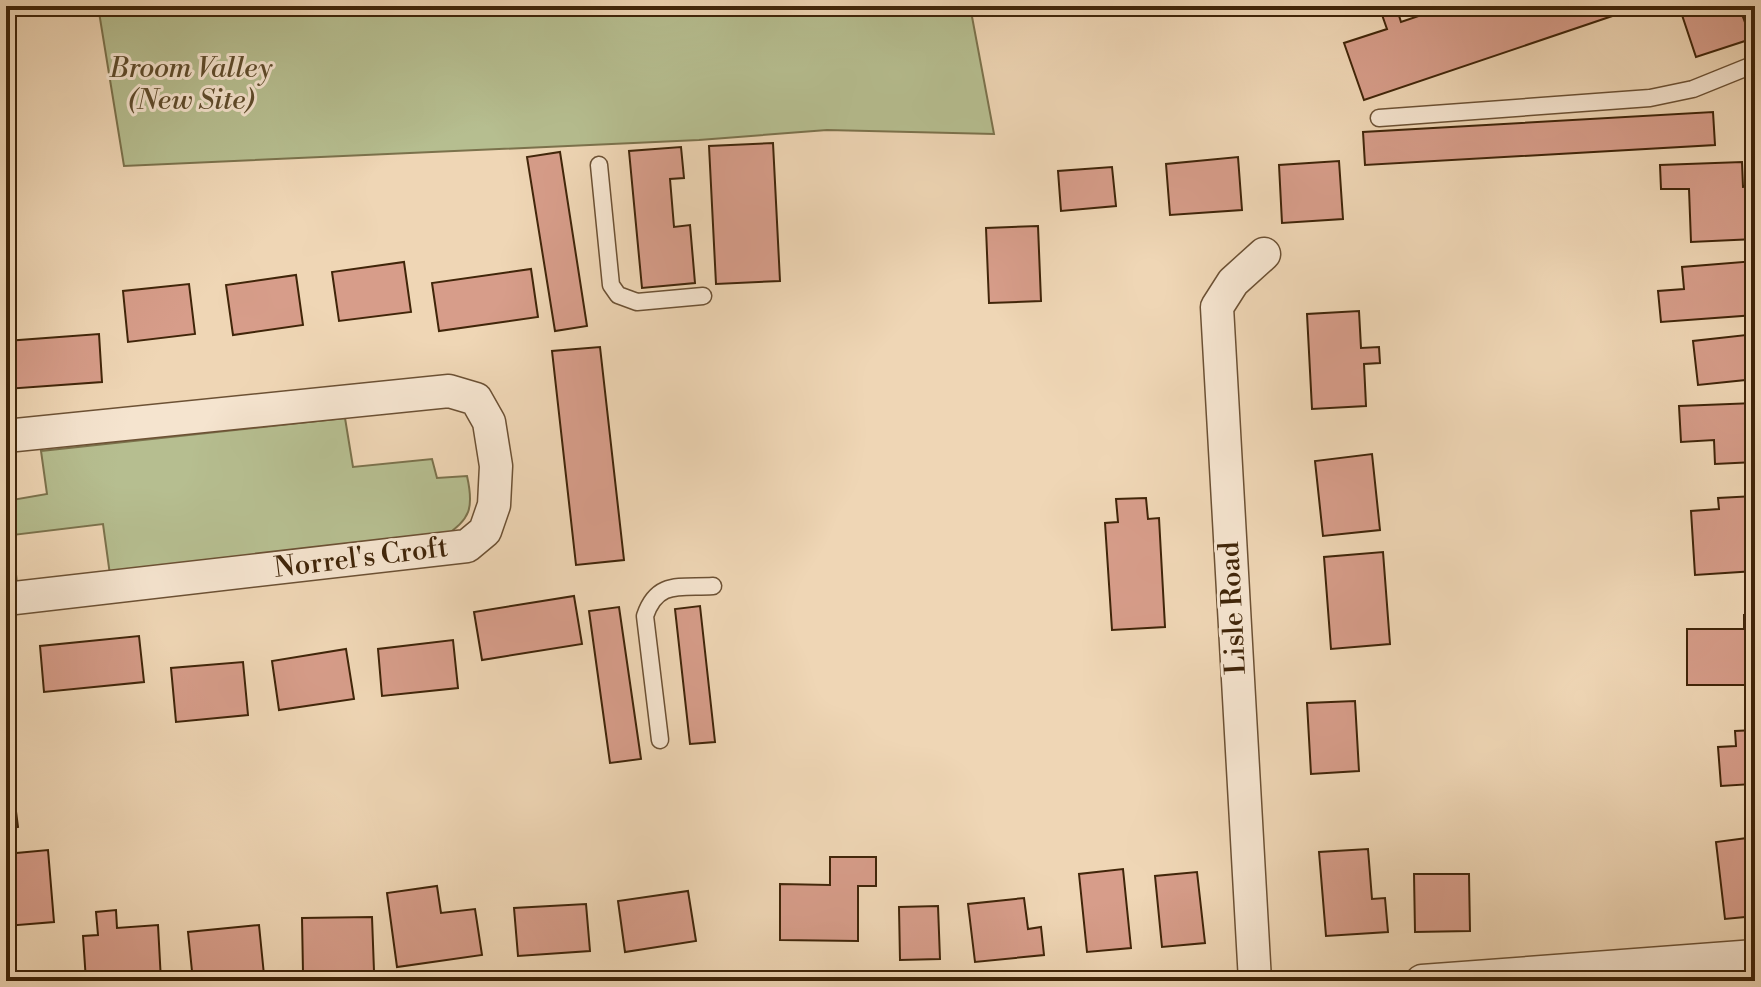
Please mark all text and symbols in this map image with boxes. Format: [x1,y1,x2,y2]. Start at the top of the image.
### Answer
park label: Broom Valley (New Site) [109,51,274,118]
street label: Norrel's Croft [272,530,450,586]
street label: Lisle Road [1212,540,1254,675]

